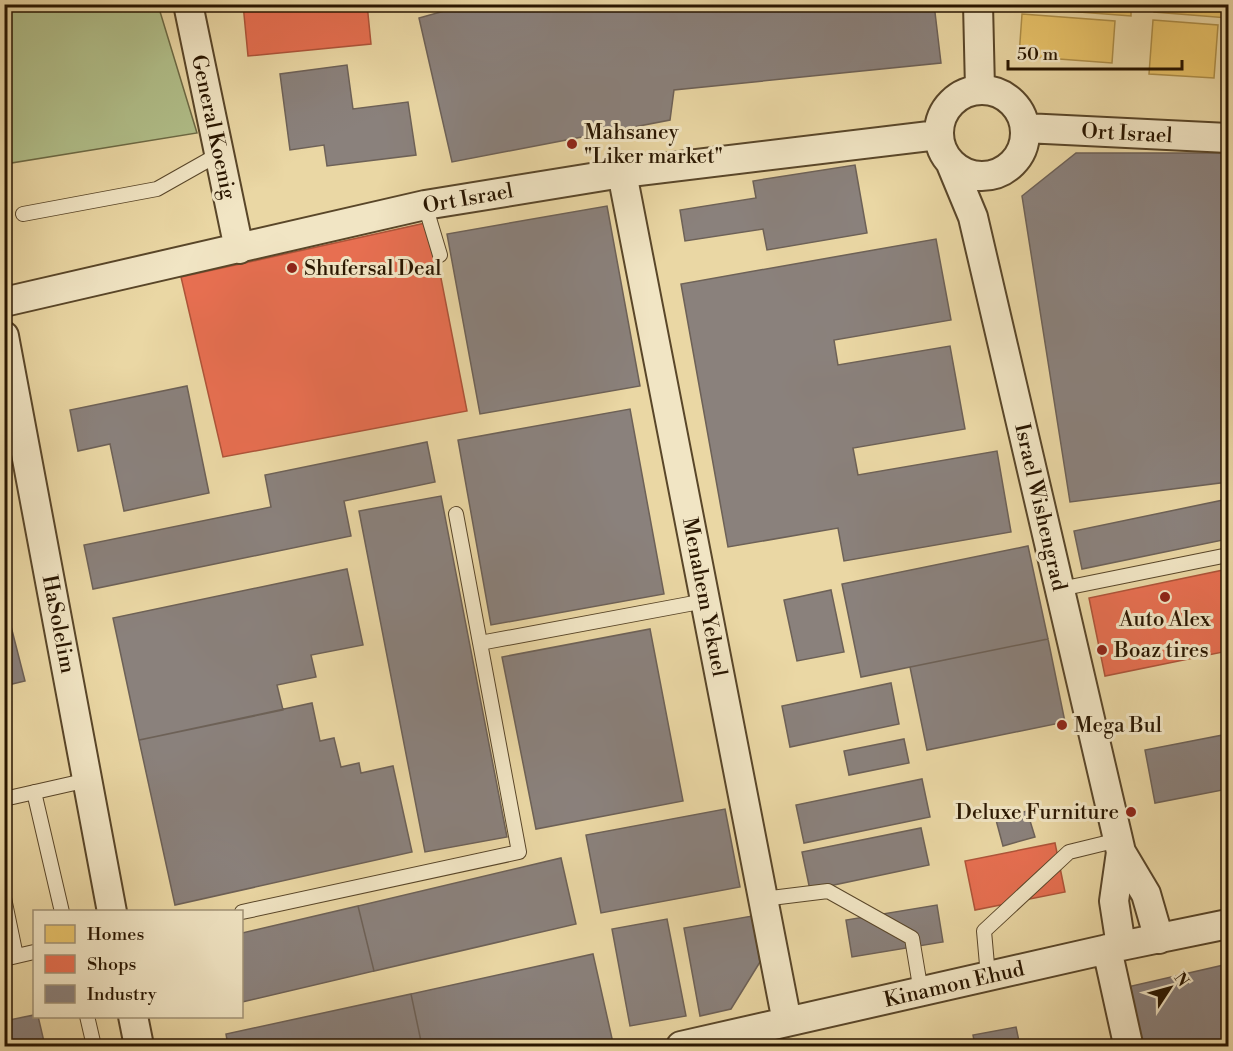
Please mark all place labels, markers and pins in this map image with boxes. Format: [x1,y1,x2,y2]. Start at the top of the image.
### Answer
place label: Mahsaney "Liker market" [584,120,723,170]
marker: Mahsaney "Liker market" [565,137,579,151]
place label: Shufersal Deal [304,256,442,282]
marker: Shufersal Deal [285,261,299,275]
marker: Auto Alex [1158,590,1172,604]
place label: Auto Alex [1118,607,1211,633]
place label: Boaz tires [1113,638,1209,664]
marker: Boaz tires [1095,643,1109,657]
place label: Mega Bul [1074,713,1162,739]
marker: Mega Bul [1055,718,1069,732]
place label: Deluxe Furniture [956,800,1119,826]
marker: Deluxe Furniture [1124,805,1138,819]

